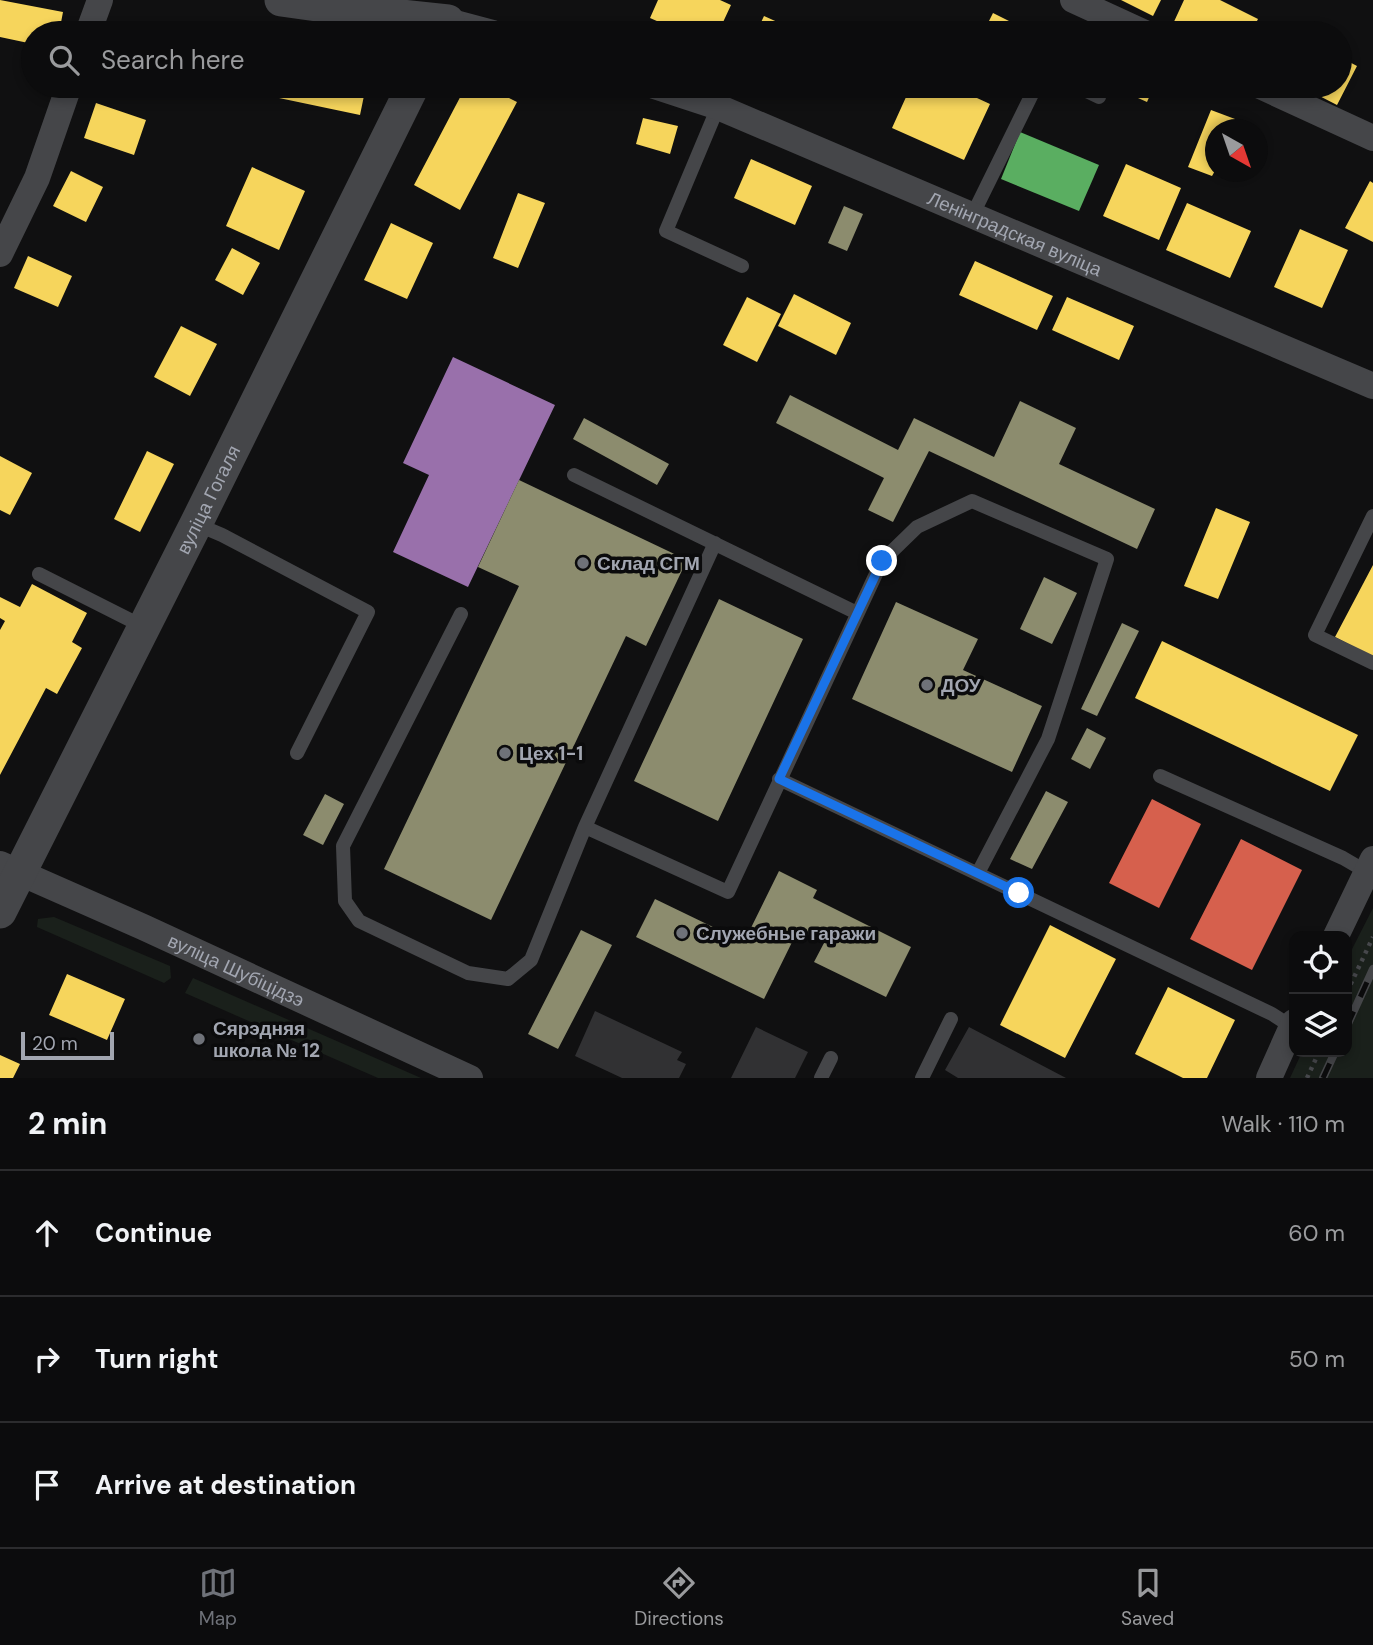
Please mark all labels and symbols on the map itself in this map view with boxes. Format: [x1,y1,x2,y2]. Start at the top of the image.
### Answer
north arrow [1205,119,1268,182]
street label: Ленінградская вуліца [924,186,1106,282]
street label: вуліца Гогаля [171,441,246,558]
route end [866,545,897,576]
place label: Склад СГМ [597,551,700,576]
marker: Склад СГМ [575,555,591,571]
place label: ДОУ [941,673,981,698]
marker: ДОУ [919,677,935,693]
place label: Цех 1-1 [519,741,583,766]
marker: Цех 1-1 [497,745,513,761]
route start [1003,877,1034,908]
place label: Служебные гаражи [696,921,876,946]
marker: Служебные гаражи [674,925,690,941]
street label: вуліца Шубіцідзэ [164,928,308,1013]
place label: Сярэдняя школа № 12 [213,1016,320,1063]
scale bar [21,1029,114,1061]
marker: Сярэдняя школа № 12 [191,1031,207,1047]

